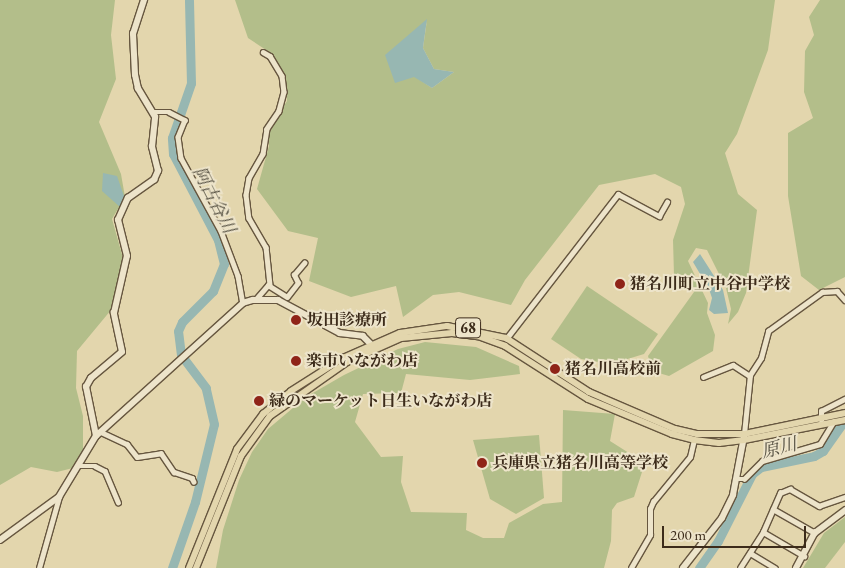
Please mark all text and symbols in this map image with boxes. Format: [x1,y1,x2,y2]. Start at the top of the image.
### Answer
water label: 阿古谷川 [188,163,240,237]
place label: 猪名川町立中谷中学校 [630,274,790,294]
marker: 猪名川町立中谷中学校 [614,278,626,290]
place label: 坂田診療所 [307,310,387,330]
marker: 坂田診療所 [289,313,303,327]
road number: 68 [454,316,482,340]
place label: 楽市いながわ店 [306,351,418,371]
marker: 楽市いながわ店 [290,355,302,367]
place label: 猪名川高校前 [565,359,661,379]
marker: 猪名川高校前 [549,363,561,375]
place label: 緑のマーケット日生いながわ店 [269,391,493,411]
marker: 緑のマーケット日生いながわ店 [253,395,265,407]
water label: 原川 [759,433,799,463]
place label: 兵庫県立猪名川高等学校 [492,453,668,473]
marker: 兵庫県立猪名川高等学校 [476,457,488,469]
scale bar [665,516,809,548]
text: 200 m [670,525,706,544]

